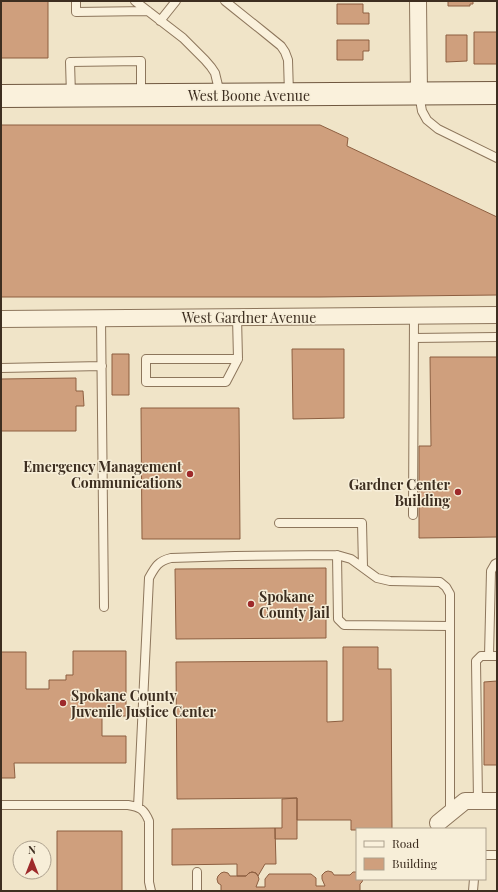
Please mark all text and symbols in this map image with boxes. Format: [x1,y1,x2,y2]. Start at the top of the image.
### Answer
street label: West Boone Avenue [187,86,310,105]
street label: West Gardner Avenue [181,308,316,327]
place label: Emergency Management Communications [23,457,182,492]
marker: Emergency Management Communications [185,469,195,479]
place label: Gardner Center Building [349,475,450,510]
marker: Gardner Center Building [453,487,463,497]
place label: Spokane County Jail [259,587,330,622]
marker: Spokane County Jail [246,599,256,609]
place label: Spokane County Juvenile Justice Center [70,686,216,721]
marker: Spokane County Juvenile Justice Center [58,698,68,708]
legend [356,828,486,880]
text: Road [392,835,419,851]
north arrow [12,840,52,880]
text: N [28,842,36,857]
text: Building [392,855,438,871]

